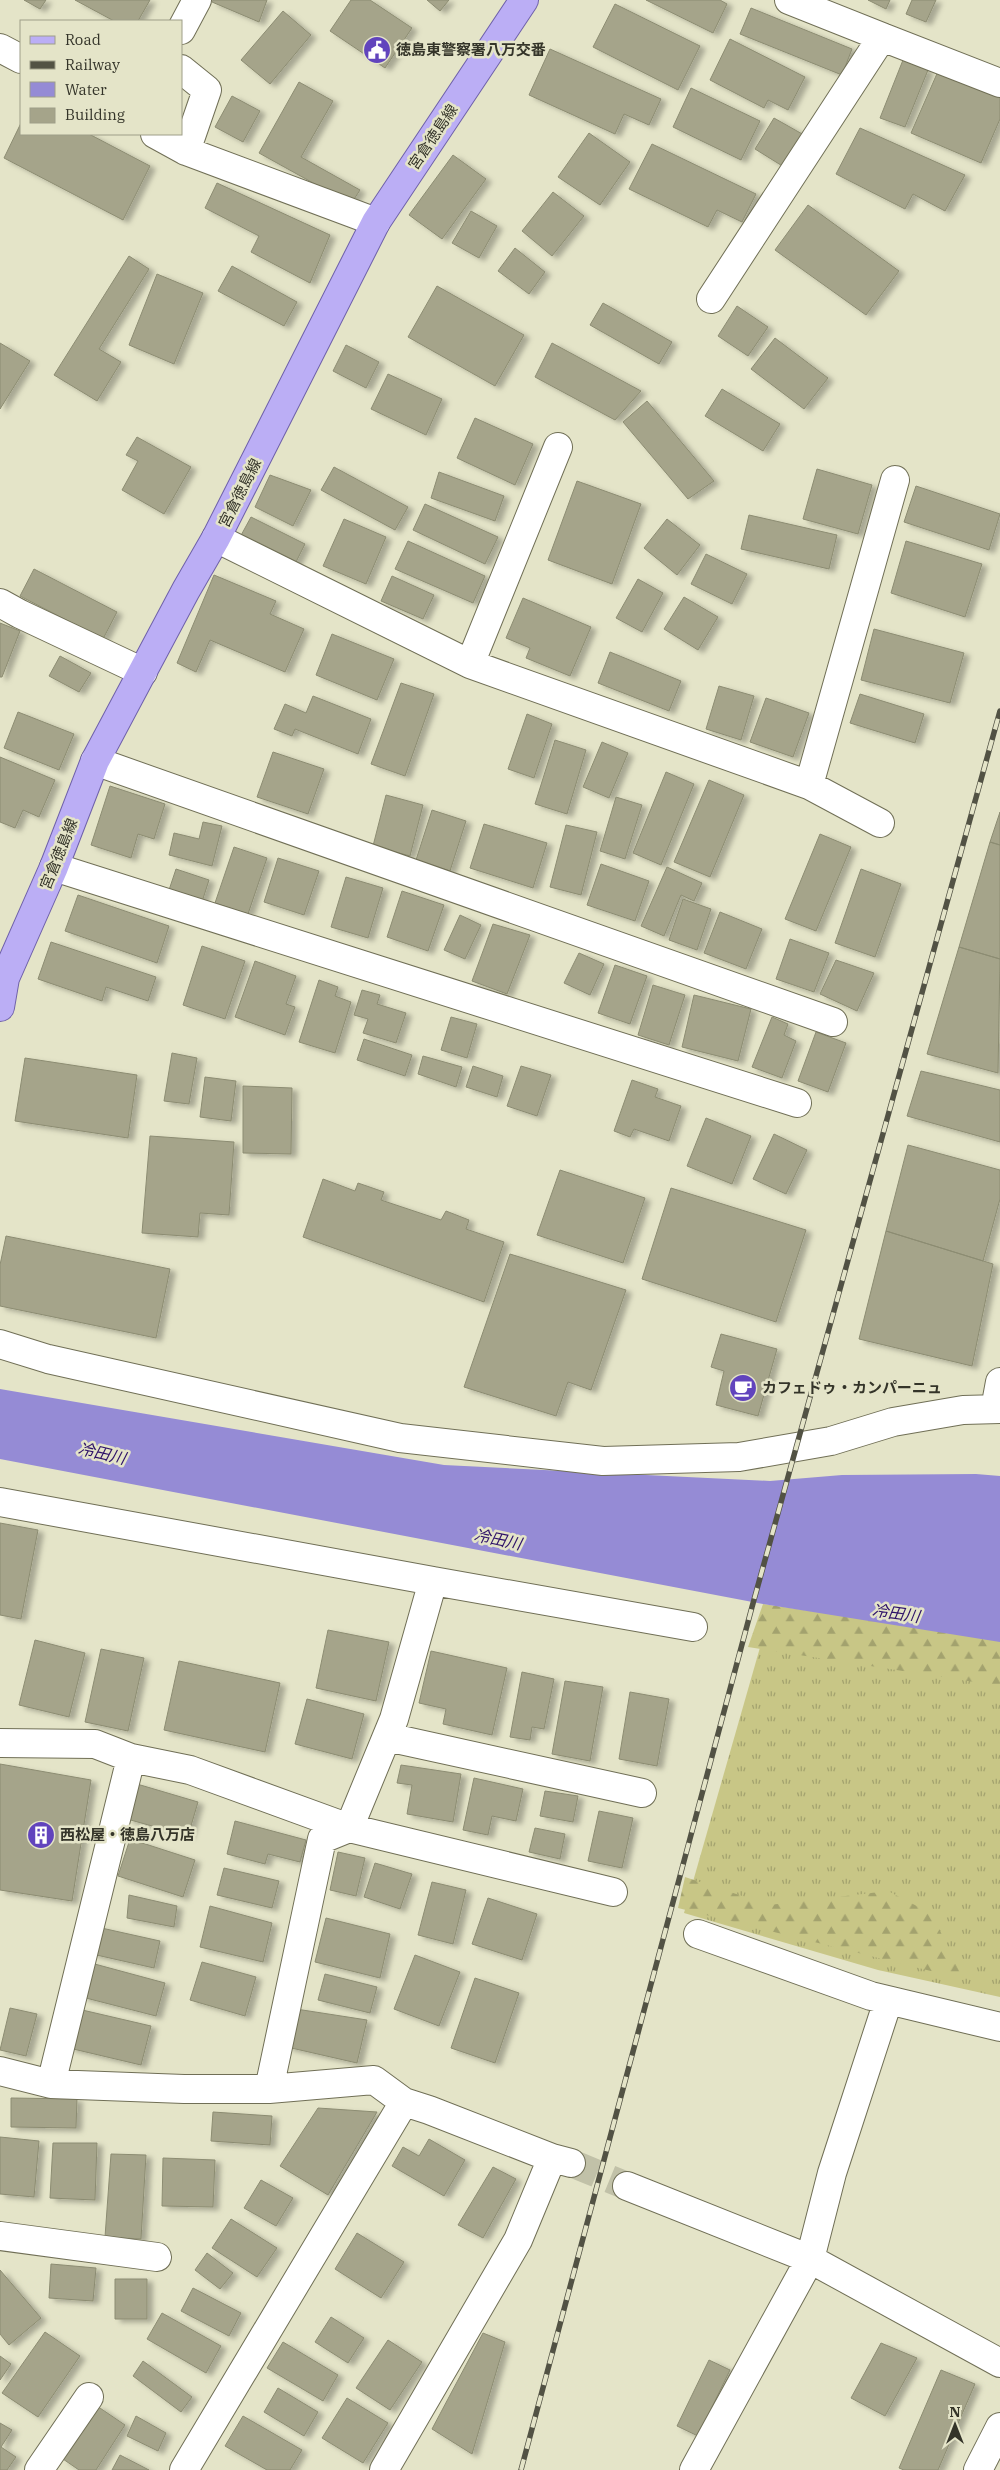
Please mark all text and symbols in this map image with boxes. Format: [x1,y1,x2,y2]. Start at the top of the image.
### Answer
legend [20,20,182,135]
text: Road [65,30,101,49]
public building icon: 徳島東警察署八万交番 [362,35,392,65]
place label: 徳島東警察署八万交番 [396,40,546,59]
text: Railway [65,55,120,74]
text: Water [65,80,107,99]
street label: 宮倉徳島線 [404,100,461,173]
text: Building [65,105,125,124]
street label: 宮倉徳島線 [214,455,265,531]
street label: 宮倉徳島線 [36,815,81,892]
cafe icon: カフェドゥ・カンパーニュ [728,1373,758,1403]
place label: カフェドゥ・カンパーニュ [762,1378,942,1397]
water label: 冷田川 [76,1438,130,1469]
water label: 冷田川 [472,1524,526,1554]
water label: 冷田川 [871,1600,923,1627]
building icon: 西松屋・徳島八万店 [26,1820,56,1850]
place label: 西松屋・徳島八万店 [60,1825,195,1844]
north arrow [930,2400,980,2450]
text: N [949,2403,961,2421]

